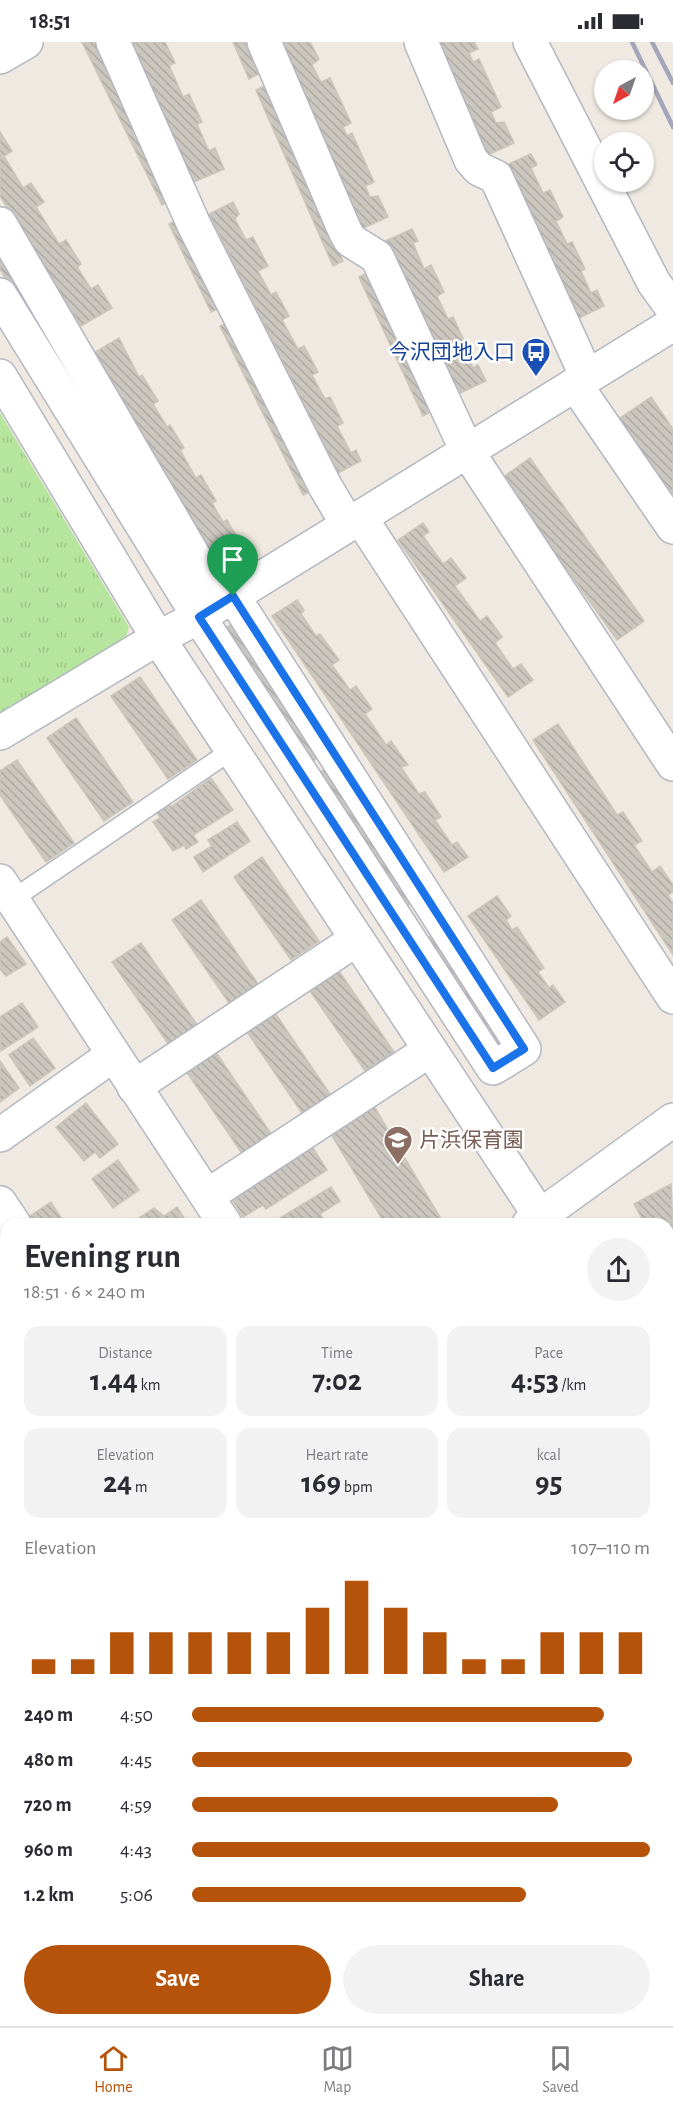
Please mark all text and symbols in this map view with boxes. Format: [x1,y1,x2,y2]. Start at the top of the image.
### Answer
text: 18:51 [30,10,71,32]
north arrow [594,60,654,120]
map controls [594,60,654,192]
button: locate [594,132,654,192]
bus stop icon: 今沢団地入口 [520,336,552,378]
place label: 今沢団地入口 [389,341,515,363]
pin [207,534,258,596]
icon: arrive [216,543,249,576]
school or university icon: 片浜保育園 [382,1124,414,1166]
place label: 片浜保育園 [419,1129,524,1151]
button: share [587,1238,650,1301]
text: Evening run [24,1241,181,1274]
text: 18:51 · 6 × 240 m [24,1282,146,1302]
text: Distance [98,1345,152,1361]
text: Time [321,1345,353,1361]
text: Pace [534,1345,563,1361]
text: 1.44 [90,1366,138,1396]
text: 7:02 [312,1366,362,1396]
text: 4:53 [511,1366,559,1396]
text: km [138,1377,161,1393]
text: /km [559,1377,586,1393]
text: Elevation [96,1447,154,1463]
text: Heart rate [306,1447,368,1463]
text: kcal [536,1447,561,1463]
text: 24 [103,1468,132,1498]
text: 169 [301,1468,341,1498]
text: 95 [535,1468,562,1498]
text: m [132,1479,148,1495]
text: bpm [341,1479,373,1495]
text: Elevation [24,1538,96,1558]
text: 107–110 m [571,1538,650,1558]
text: 240 m [24,1705,73,1725]
text: 4:50 [120,1705,153,1725]
text: 480 m [24,1750,74,1770]
text: 4:45 [120,1750,152,1770]
text: 720 m [24,1795,72,1815]
text: 4:59 [120,1795,152,1815]
text: 960 m [24,1840,73,1860]
text: 4:43 [120,1840,152,1860]
text: 1.2 km [24,1885,74,1905]
text: 5:06 [120,1885,153,1905]
button: Save [24,1945,331,2014]
button: Share [343,1945,650,2014]
tab: Home [94,2042,133,2097]
tab: Map [321,2042,354,2097]
tab: Saved [542,2042,579,2097]

